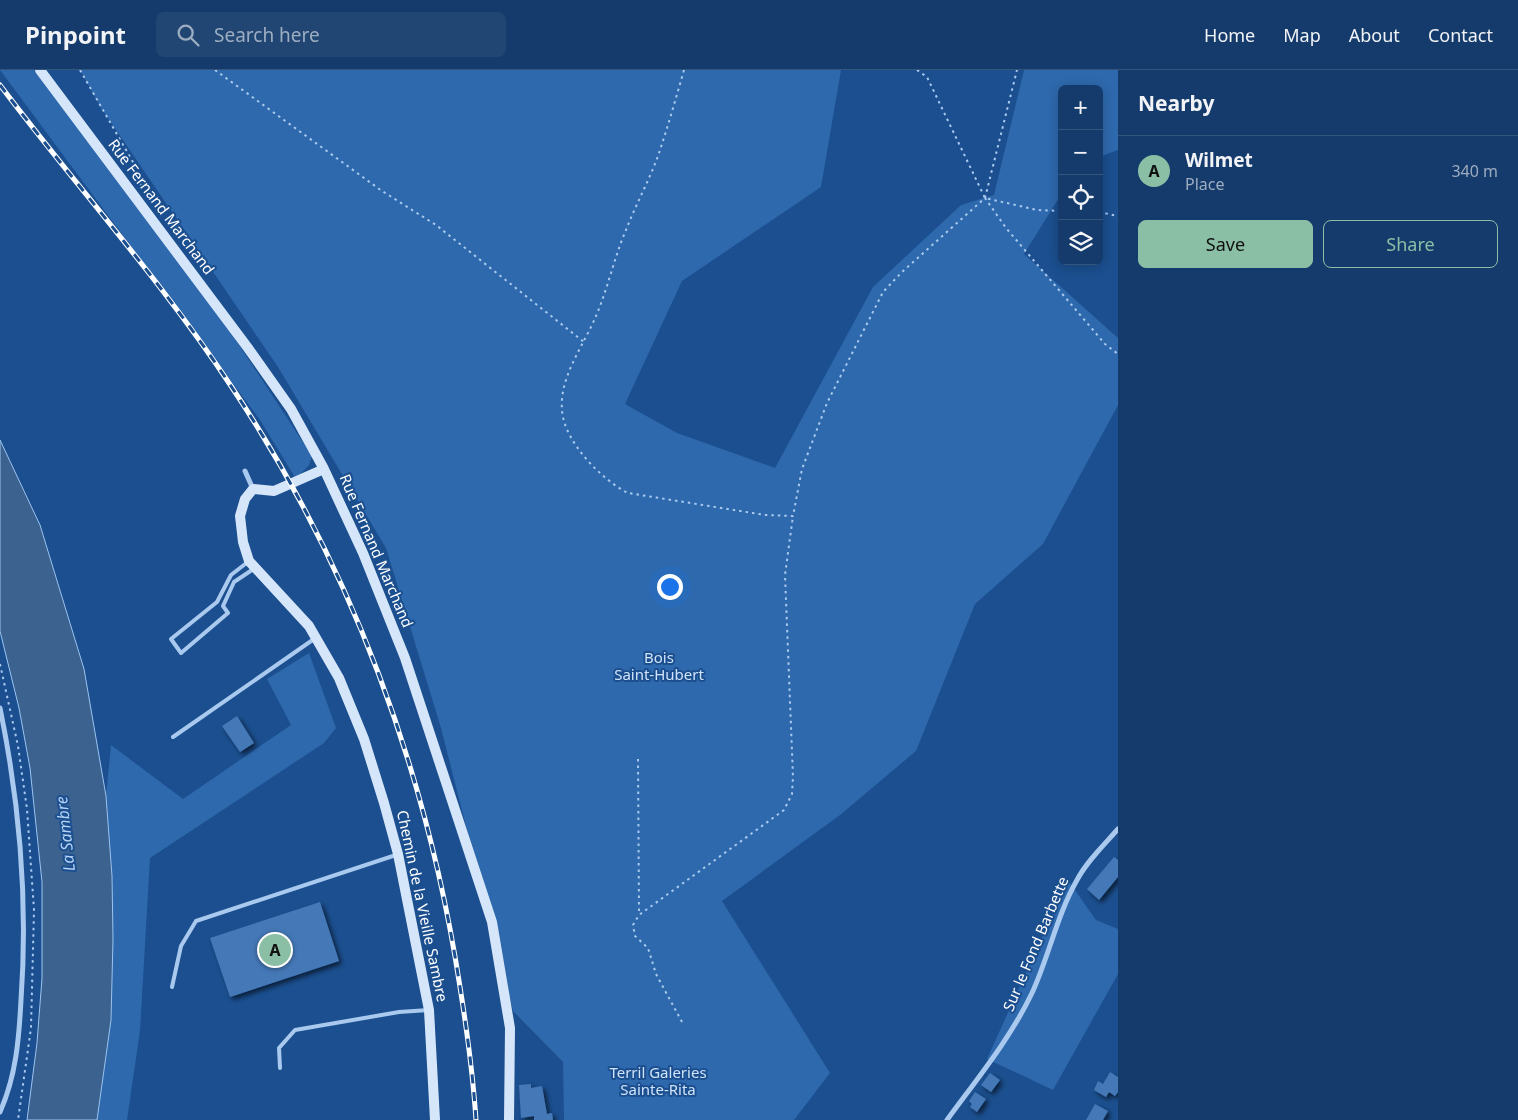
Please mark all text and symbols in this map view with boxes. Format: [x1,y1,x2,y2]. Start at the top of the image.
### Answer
search box [156,12,506,57]
text: Pinpoint [25,18,126,51]
icon: search [174,21,202,49]
text: Search here [214,22,320,48]
text: Home [1204,23,1255,47]
text: Map [1283,23,1321,47]
text: About [1349,23,1400,47]
text: Contact [1428,23,1493,47]
map controls [1058,85,1103,265]
button: + [1058,85,1103,130]
text: Nearby [1138,89,1214,117]
button: − [1058,130,1103,175]
street label: Rue Fernand Marchand [104,135,219,278]
text: Wilmet [1185,147,1253,173]
text: A [1148,160,1160,182]
text: 340 m [1451,160,1498,182]
text: Place [1185,173,1225,195]
button: locate [1058,175,1103,220]
button: layers [1058,220,1103,265]
button: Save [1138,220,1313,268]
button: Share [1323,220,1498,268]
street label: Rue Fernand Marchand [336,471,418,630]
your location [657,574,683,600]
park label: Bois Saint-Hubert [614,647,704,684]
water label: La Sambre [50,795,80,873]
street label: Chemin de la Vieille Sambre [393,808,453,1004]
street label: Sur le Fond Barbette [998,873,1072,1014]
pin: A [259,931,291,969]
park label: Terril Galeries Sainte-Rita [609,1062,707,1099]

